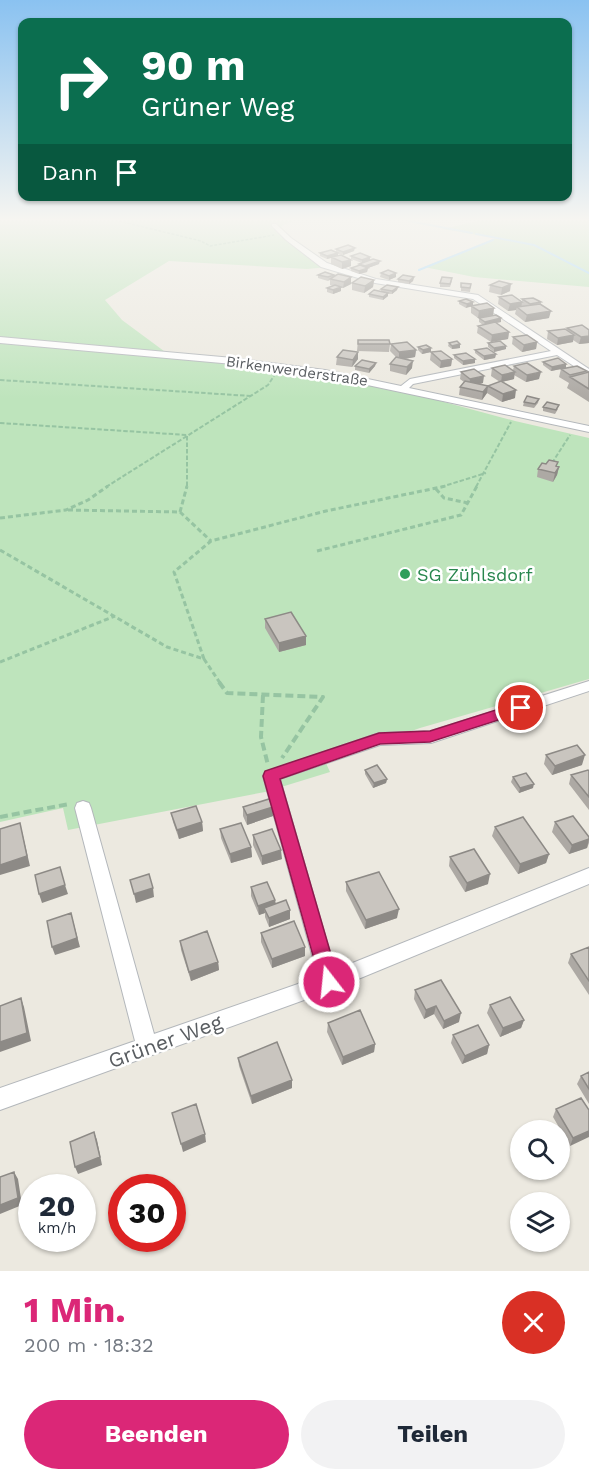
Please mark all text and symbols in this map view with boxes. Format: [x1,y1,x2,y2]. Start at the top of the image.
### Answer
text: 90 m [141,41,245,90]
icon: right [42,42,120,120]
text: Grüner Weg [141,91,294,123]
icon: arrive [110,156,143,189]
text: Dann [42,160,98,185]
street label: Birkenwerderstraße [225,352,369,390]
place label: SG Zühlsdorf [417,564,532,585]
marker: SG Zühlsdorf [398,567,412,581]
pin [495,682,546,733]
icon: arrive [504,691,537,724]
position arrow [297,950,361,1014]
street label: Grüner Weg [105,1009,226,1073]
map controls [510,1120,570,1252]
button: search [510,1120,570,1180]
speed limit sign: 30 [108,1174,186,1252]
text: 20 [38,1188,76,1223]
button: layers [510,1192,570,1252]
text: km/h [38,1219,76,1237]
text: 1 Min. [24,1289,126,1331]
button: close [502,1291,565,1354]
text: 200 m · 18:32 [24,1333,154,1357]
button: Beenden [24,1400,289,1469]
button: Teilen [301,1400,565,1469]

